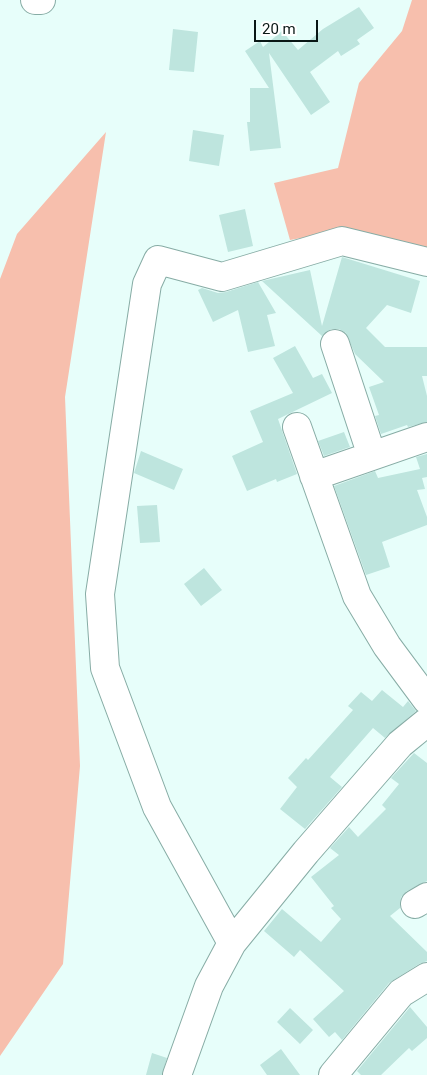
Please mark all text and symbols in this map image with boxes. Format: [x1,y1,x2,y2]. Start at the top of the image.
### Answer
scale bar [257,10,321,42]
text: 20 m [262,20,296,38]

